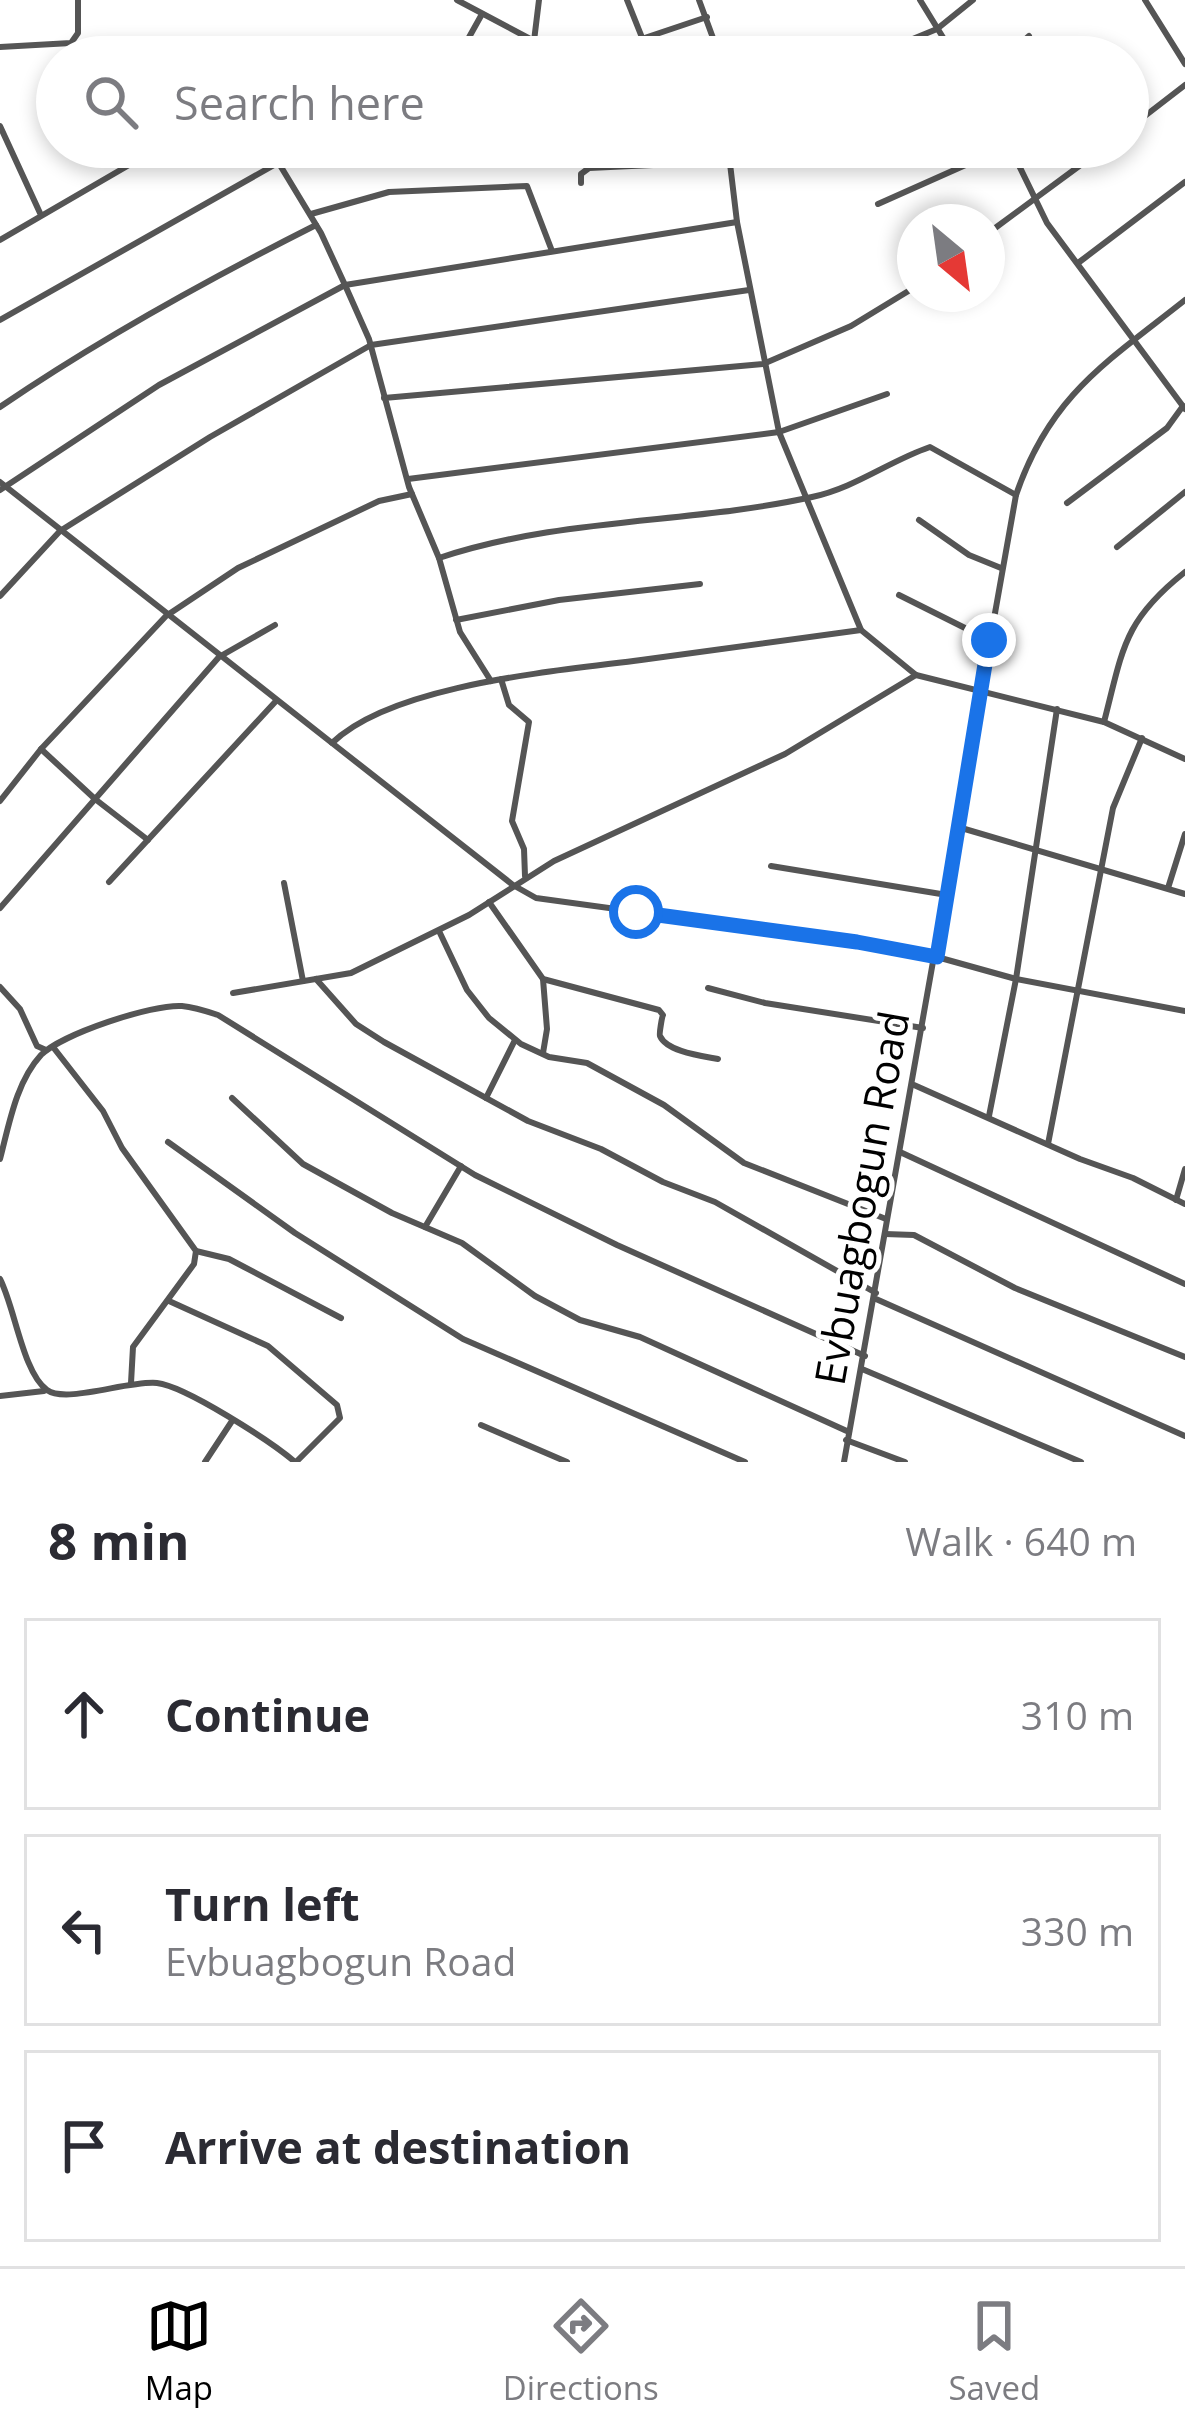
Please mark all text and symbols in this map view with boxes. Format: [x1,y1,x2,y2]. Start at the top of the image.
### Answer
search box [36,36,1149,168]
icon: search [78,69,144,135]
text: Search here [174,72,425,133]
north arrow [897,204,1005,312]
route end [962,613,1016,667]
route start [609,885,663,939]
street label: Evbuagbogun Road [800,1007,921,1389]
text: 8 min [48,1505,190,1575]
text: Walk · 640 m [905,1514,1137,1567]
icon: ahead [51,1681,117,1747]
text: Continue [165,1684,370,1745]
text: 310 m [1021,1688,1134,1741]
text: Turn left [165,1873,360,1934]
icon: left [51,1897,117,1963]
text: 330 m [1021,1904,1134,1957]
text: Evbuagbogun Road [165,1934,516,1987]
icon: arrive [51,2113,117,2179]
text: Arrive at destination [165,2116,631,2177]
tab: Map [145,2293,213,2410]
tab: Directions [503,2293,659,2410]
tab: Saved [948,2293,1040,2410]

